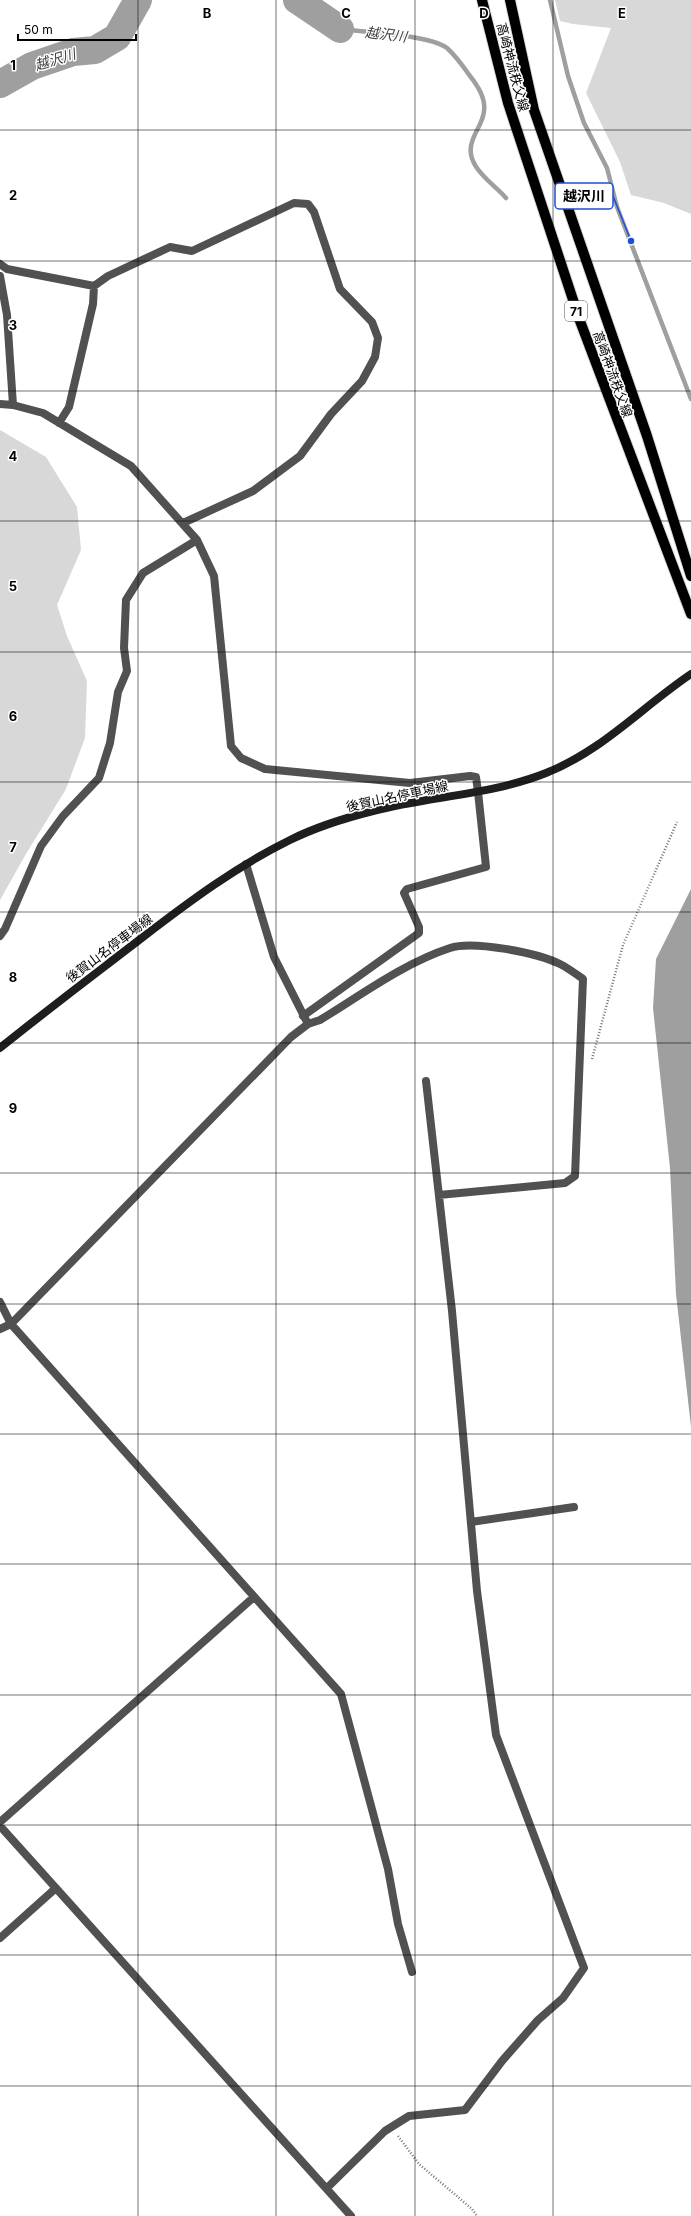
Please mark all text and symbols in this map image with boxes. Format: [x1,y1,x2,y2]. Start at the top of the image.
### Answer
text: B [203,5,212,21]
text: C [341,5,351,21]
text: D [479,5,489,21]
text: E [618,5,626,21]
scale bar [18,16,136,42]
street label: 高崎神流秩父線 [493,21,533,113]
text: 50 m [24,22,53,37]
water label: 越沢川 [364,23,410,45]
water label: 越沢川 [32,44,79,73]
text: 1 [10,57,16,73]
callout: 越沢川 [555,183,613,209]
text: 2 [9,187,17,203]
text: 越沢川 [563,187,605,204]
road number: 71 [565,301,587,321]
text: 3 [9,317,17,333]
street label: 高崎神流秩父線 [590,329,636,419]
text: 4 [9,448,18,464]
text: 5 [9,578,17,594]
text: 6 [9,708,17,724]
street label: 後賀山名停車場線 [344,777,450,815]
text: 7 [9,839,17,855]
street label: 後賀山名停車場線 [63,910,155,986]
text: 8 [9,969,17,985]
text: 9 [9,1100,17,1116]

